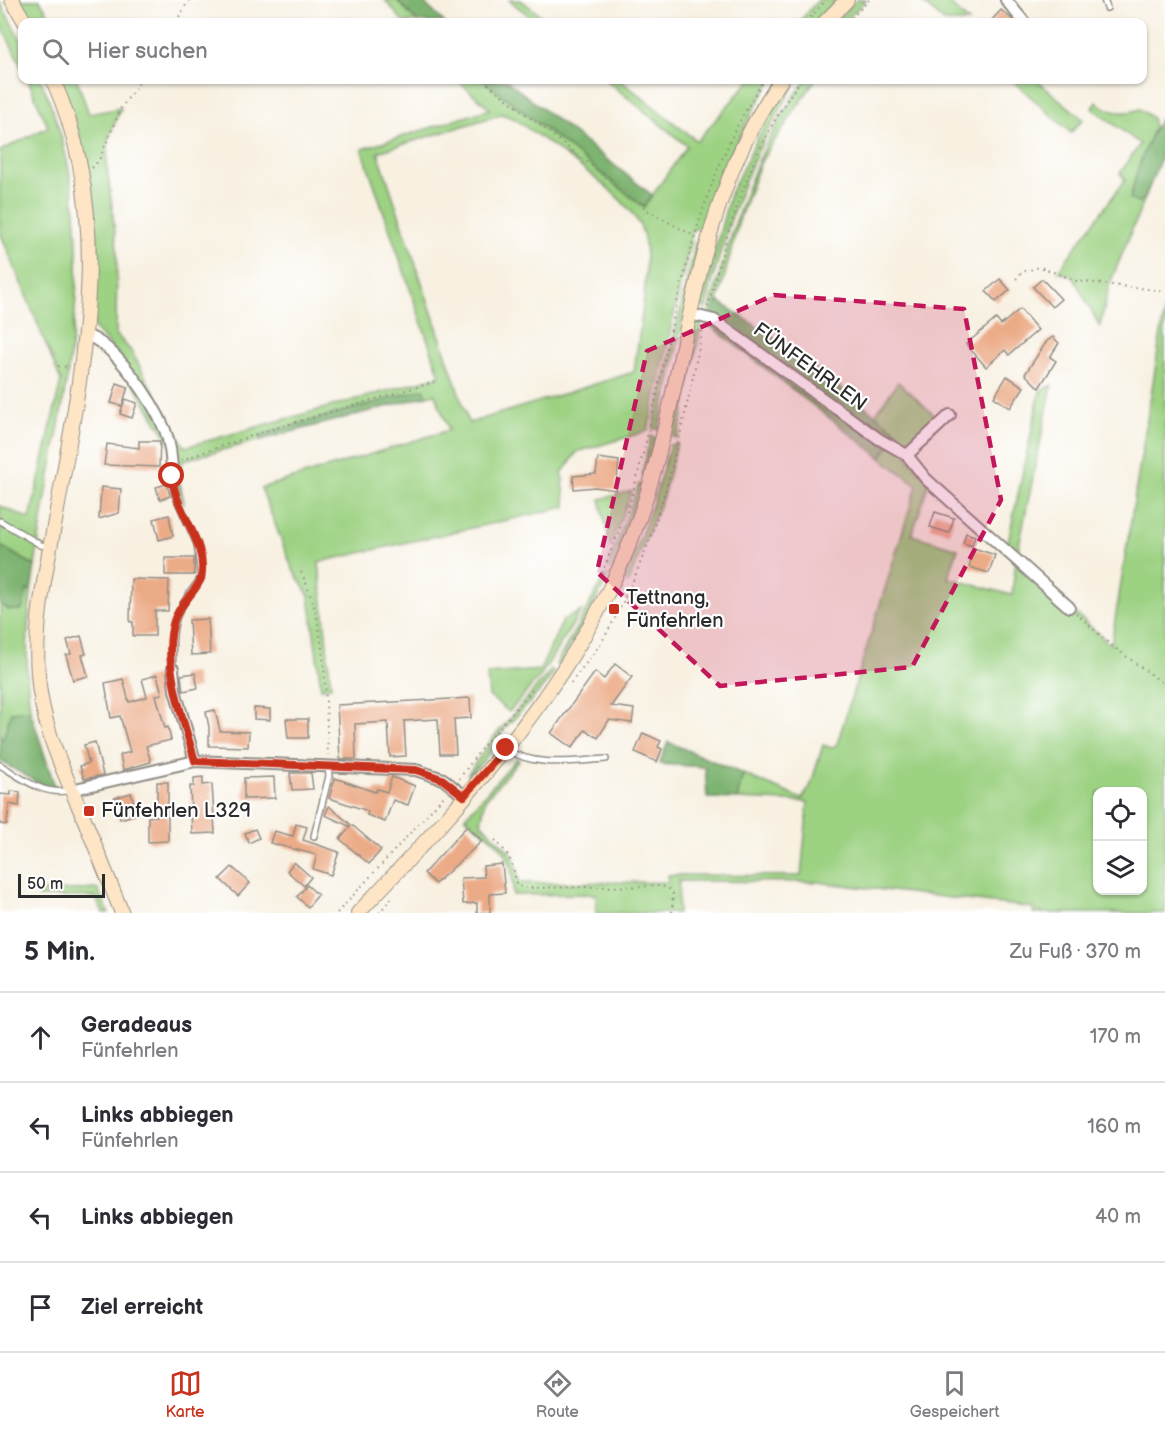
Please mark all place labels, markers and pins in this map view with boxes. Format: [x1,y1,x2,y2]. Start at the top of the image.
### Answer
place label: Tettnang, Fünfehrlen [626,586,723,633]
marker: Tettnang, Fünfehrlen [607,602,621,616]
place label: Fünfehrlen L329 [101,799,251,823]
marker: Fünfehrlen L329 [82,804,96,818]

